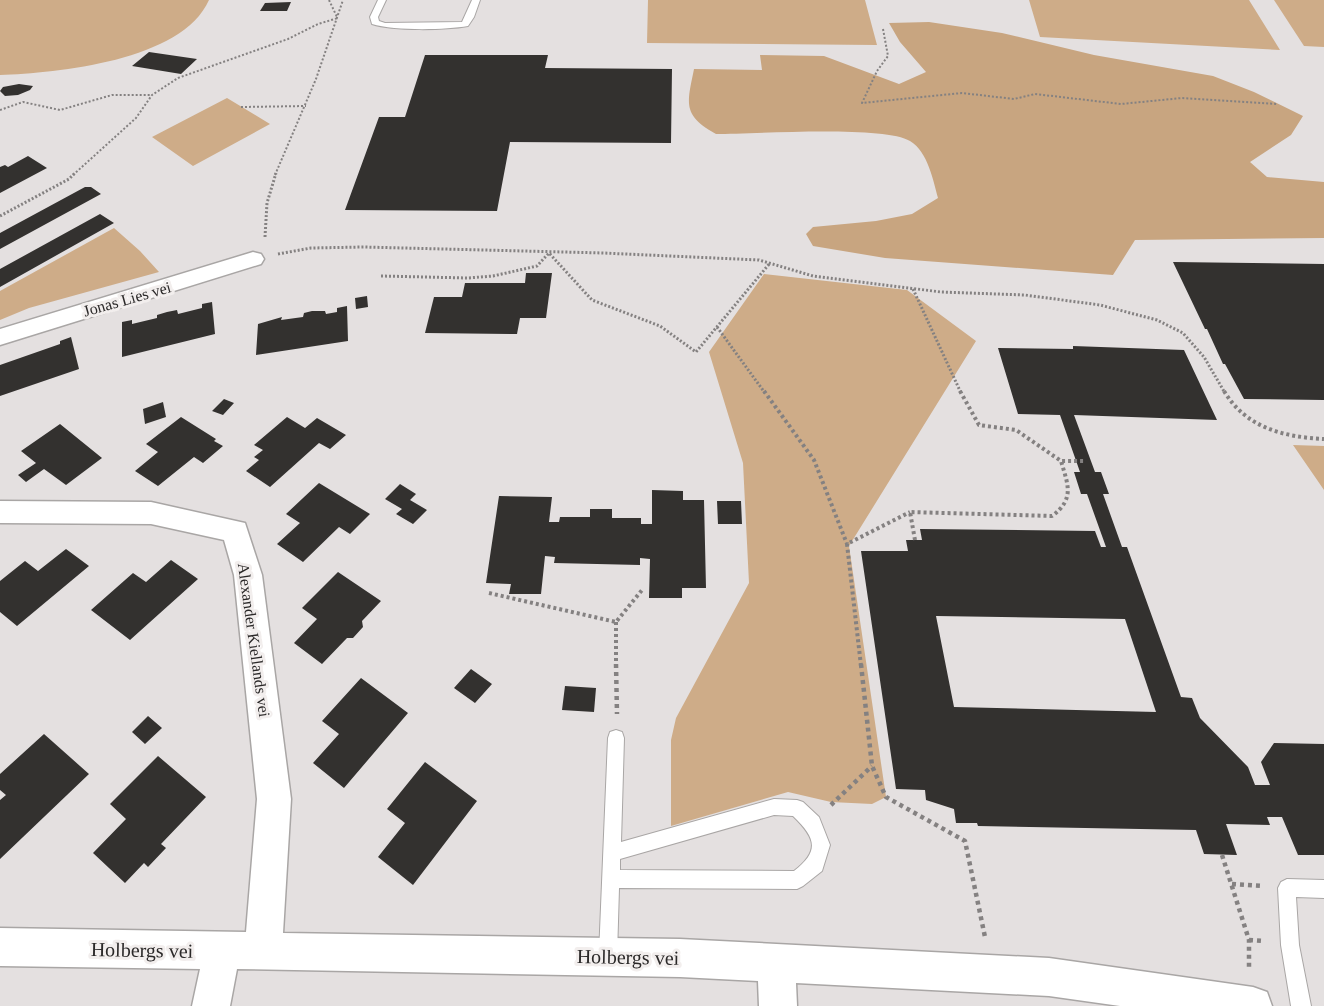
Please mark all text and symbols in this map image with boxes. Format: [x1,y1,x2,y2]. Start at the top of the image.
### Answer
street label: Jonas Lies vei [81,278,173,320]
street label: Alexander Kiellands vei [235,562,273,719]
street label: Holbergs vei [91,938,194,963]
street label: Holbergs vei [577,945,680,970]

